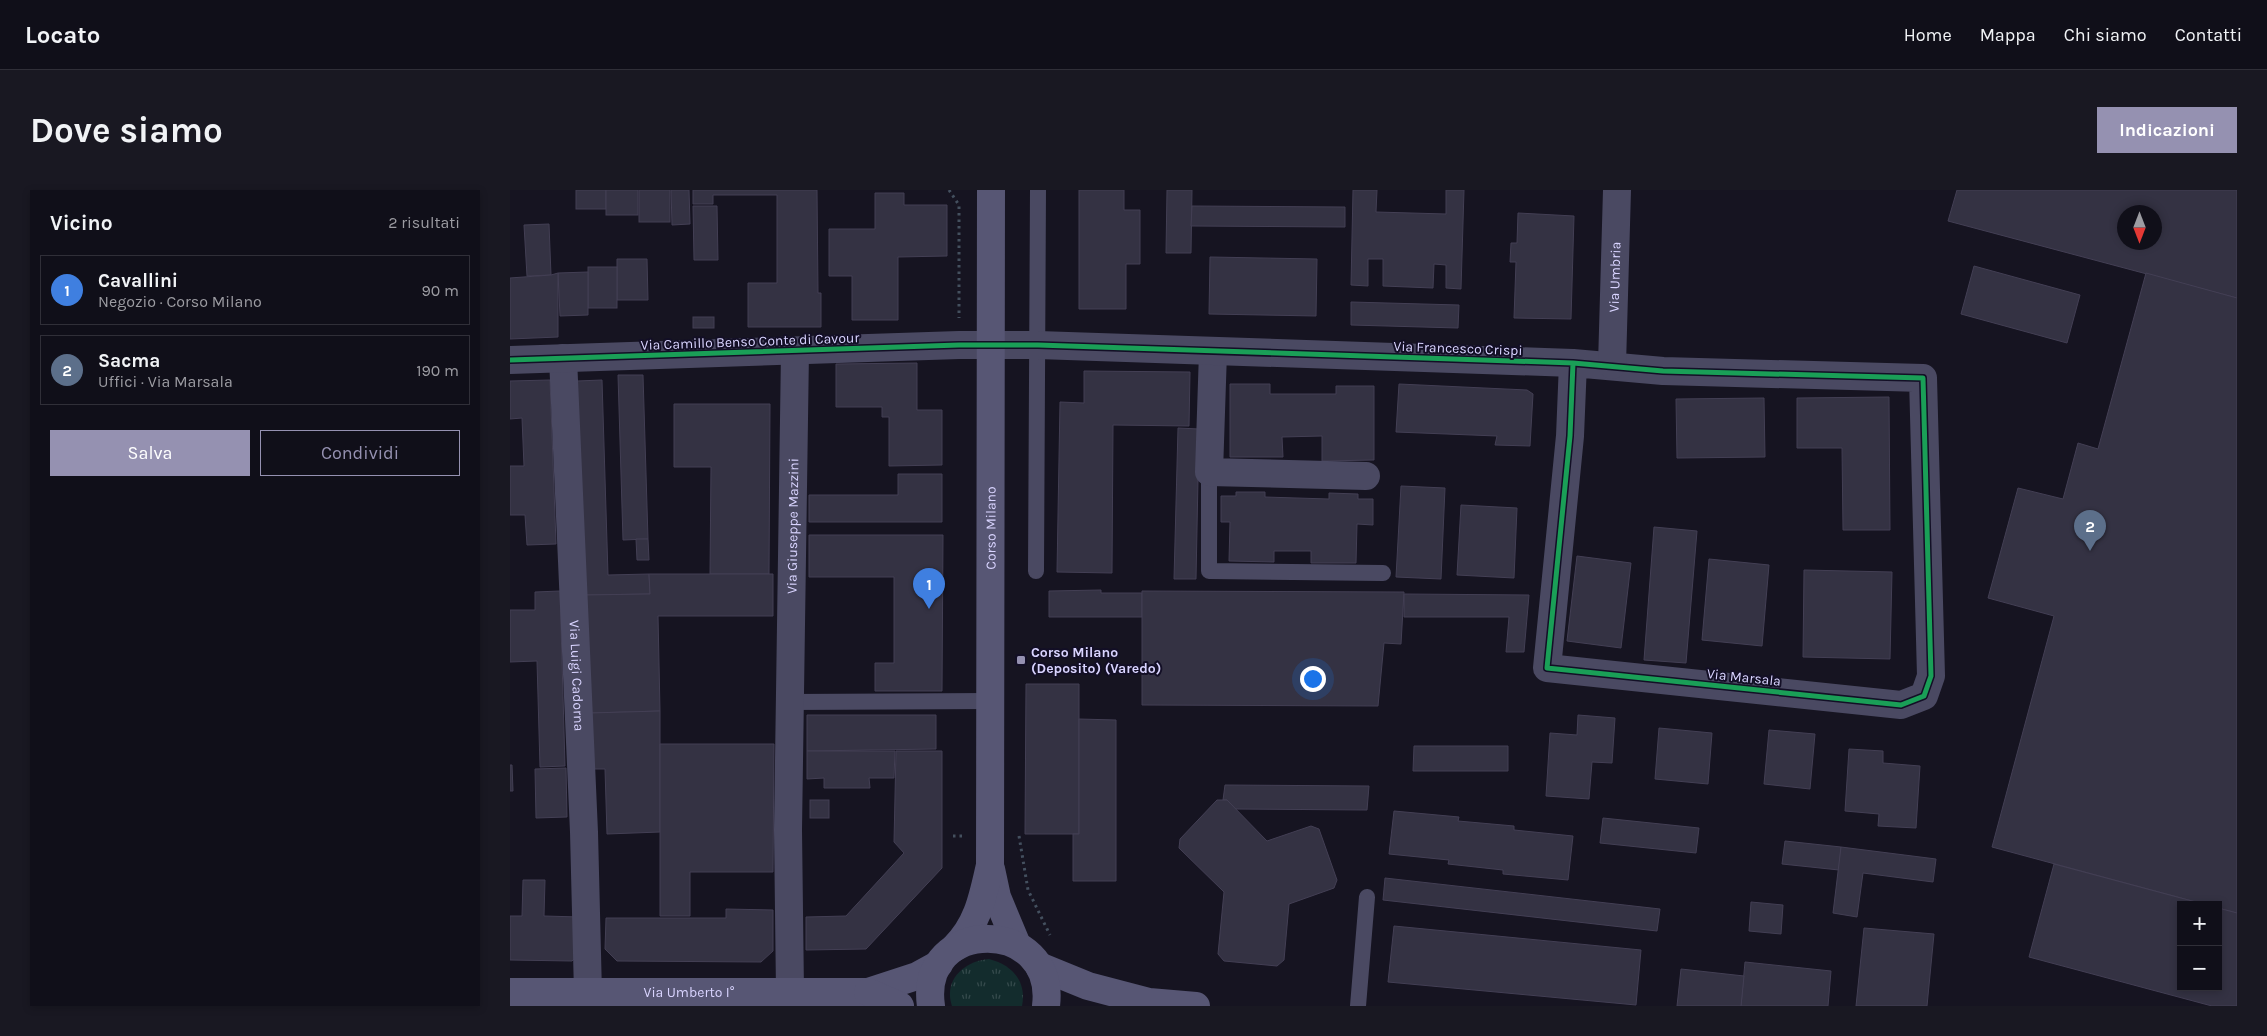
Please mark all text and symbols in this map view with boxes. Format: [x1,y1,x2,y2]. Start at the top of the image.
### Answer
text: Locato [25,21,100,49]
text: Home [1904,24,1952,46]
text: Mappa [1980,24,2036,46]
text: Chi siamo [2064,24,2147,46]
text: Contatti [2175,24,2242,46]
button: Indicazioni [2097,107,2237,153]
text: Dove siamo [30,110,223,151]
north arrow [2117,205,2162,250]
text: Vicino [50,211,113,235]
text: 2 risultati [388,213,460,232]
street label: Via Umbria [1606,242,1625,313]
text: Cavallini [98,270,178,292]
text: 1 [64,281,70,300]
text: 90 m [421,281,459,300]
text: Negozio · Corso Milano [98,292,262,311]
street label: Via Camillo Benso Conte di Cavour [640,329,861,354]
street label: Via Francesco Crispi [1393,338,1523,359]
text: Sacma [98,350,160,372]
text: 2 [62,361,72,380]
text: 190 m [416,361,459,380]
text: Uffici · Via Marsala [98,372,233,391]
button: Salva [50,430,250,476]
button: Condividi [260,430,460,476]
street label: Via Giuseppe Mazzini [783,458,802,594]
street label: Corso Milano [982,486,1000,570]
pin: 2 [2074,510,2106,551]
pin: 1 [913,568,945,609]
street label: Via Luigi Cadorna [566,620,588,732]
place label: Corso Milano (Deposito) (Varedo) [1031,644,1161,677]
marker: Corso Milano (Deposito) (Varedo) [1015,654,1027,666]
street label: Via Marsala [1706,665,1782,690]
your location [1300,666,1326,692]
map controls [2177,901,2222,991]
button: + [2177,901,2222,946]
button: − [2177,946,2222,991]
street label: Via Umberto I° [644,984,735,1001]

